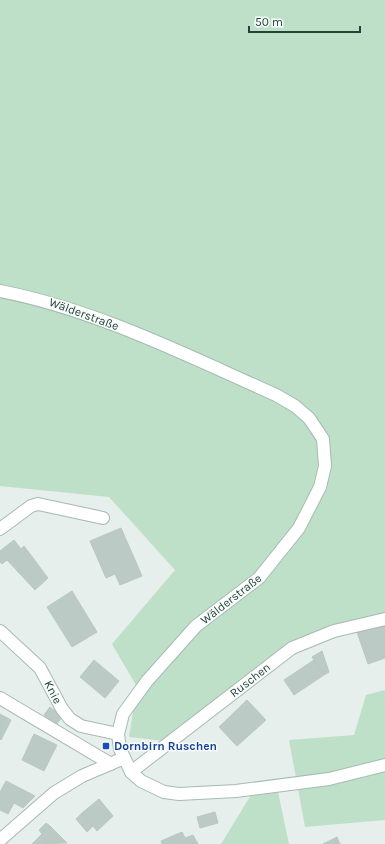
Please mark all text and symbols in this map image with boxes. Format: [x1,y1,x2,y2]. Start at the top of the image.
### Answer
scale bar [249,8,360,34]
text: 50 m [255,15,283,29]
street label: Wälderstraße [47,295,121,333]
street label: Wälderstraße [198,571,264,627]
street label: Ruschen [227,660,273,700]
street label: Knie [41,678,65,706]
place label: Dornbirn Ruschen [114,739,217,753]
marker: Dornbirn Ruschen [101,741,111,751]

